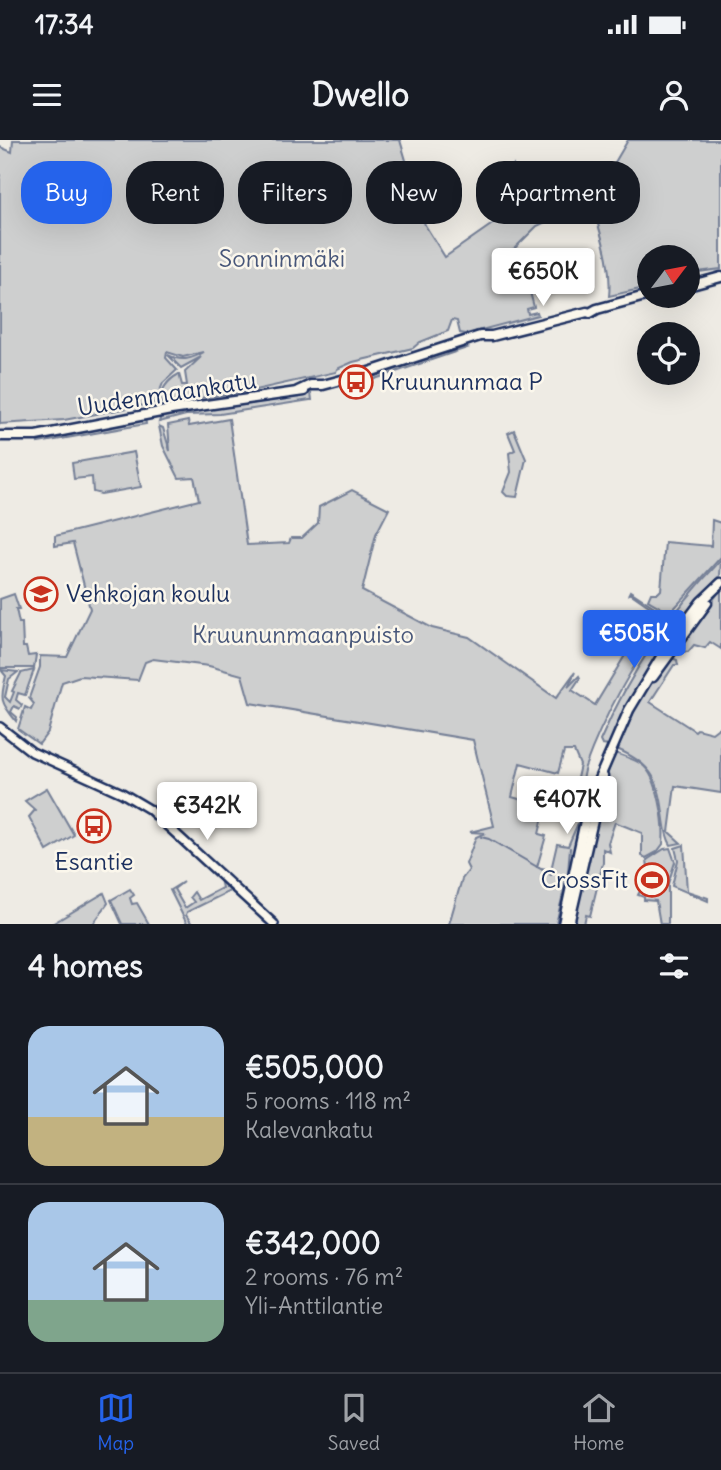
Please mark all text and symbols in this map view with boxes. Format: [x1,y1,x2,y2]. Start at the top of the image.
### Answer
text: 17:34 [35,8,94,41]
text: Dwello [312,74,409,115]
icon: menu [28,76,66,114]
icon: person [655,76,693,114]
chip: Buy [21,161,112,224]
chip: Rent [126,161,224,224]
chip: Filters [238,161,352,224]
chip: New [366,161,462,224]
chip: Apartment [476,161,640,224]
park label: Sonninmäki [219,243,345,273]
north arrow [637,245,700,308]
map controls [637,245,700,385]
pin: €650K [494,248,592,308]
text: €650K [508,256,578,285]
button: locate [637,322,700,385]
bus stop icon: Kruununmaa P [337,363,375,401]
street label: Uudenmaankatu [75,364,259,422]
place label: Kruununmaa P [380,366,543,396]
school or university icon: Vehkojan koulu [22,575,60,613]
place label: Vehkojan koulu [66,578,230,608]
pin: €505K [585,610,683,670]
text: €505K [599,618,669,647]
park label: Kruununmaanpuisto [192,619,414,649]
pin: €407K [518,776,616,836]
pin: €342K [158,782,256,842]
text: €407K [533,784,601,813]
text: €342K [173,790,241,819]
bus stop icon: Esantie [75,807,113,845]
place label: Esantie [55,846,133,876]
sports icon: CrossFit [633,861,671,899]
place label: CrossFit [540,864,628,894]
text: 4 homes [28,947,143,985]
icon: filters [655,947,693,985]
text: €505,000 [245,1048,384,1086]
icon: home [84,1054,168,1138]
text: 5 rooms · 118 m² [245,1086,411,1115]
text: Kalevankatu [245,1115,373,1144]
text: €342,000 [245,1224,381,1262]
icon: home [84,1230,168,1314]
text: 2 rooms · 76 m² [245,1262,403,1291]
text: Yli-Anttilantie [245,1291,383,1320]
tab: Map [97,1389,135,1455]
tab: Saved [328,1389,380,1455]
tab: Home [573,1389,624,1455]

